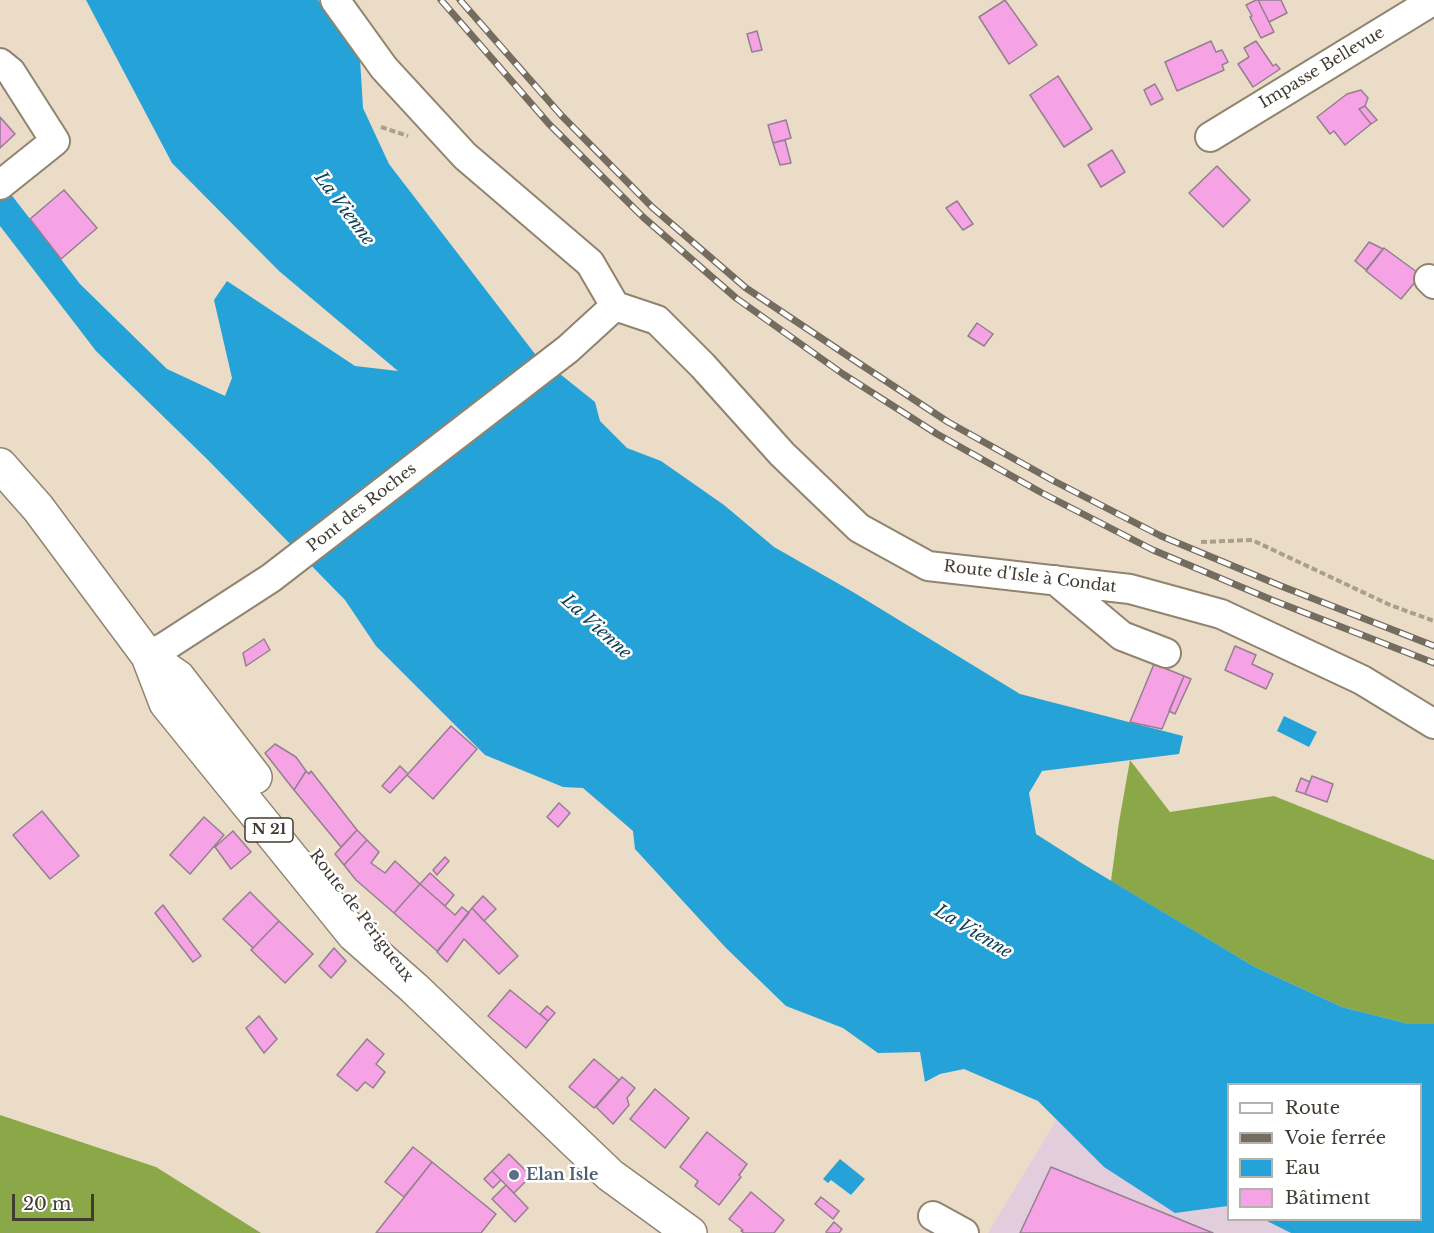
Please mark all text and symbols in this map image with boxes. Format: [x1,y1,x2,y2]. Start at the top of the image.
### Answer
street label: Impasse Bellevue [1256,23,1388,113]
water label: La Vienne [309,168,379,250]
street label: Pont des Roches [304,459,420,557]
street label: Route d'Isle à Condat [943,557,1117,597]
water label: La Vienne [557,590,635,664]
road number: N 21 [245,818,293,842]
street label: Route de Périgueux [305,846,417,986]
water label: La Vienne [930,900,1016,964]
legend [1227,1083,1422,1221]
text: Route [1285,1097,1340,1119]
text: Voie ferrée [1285,1127,1386,1149]
text: Eau [1285,1157,1320,1179]
place label: Elan Isle [526,1165,598,1185]
marker: Elan Isle [507,1168,521,1182]
scale bar [15,1182,98,1220]
text: Bâtiment [1285,1187,1371,1209]
text: 20 m [23,1193,71,1215]

